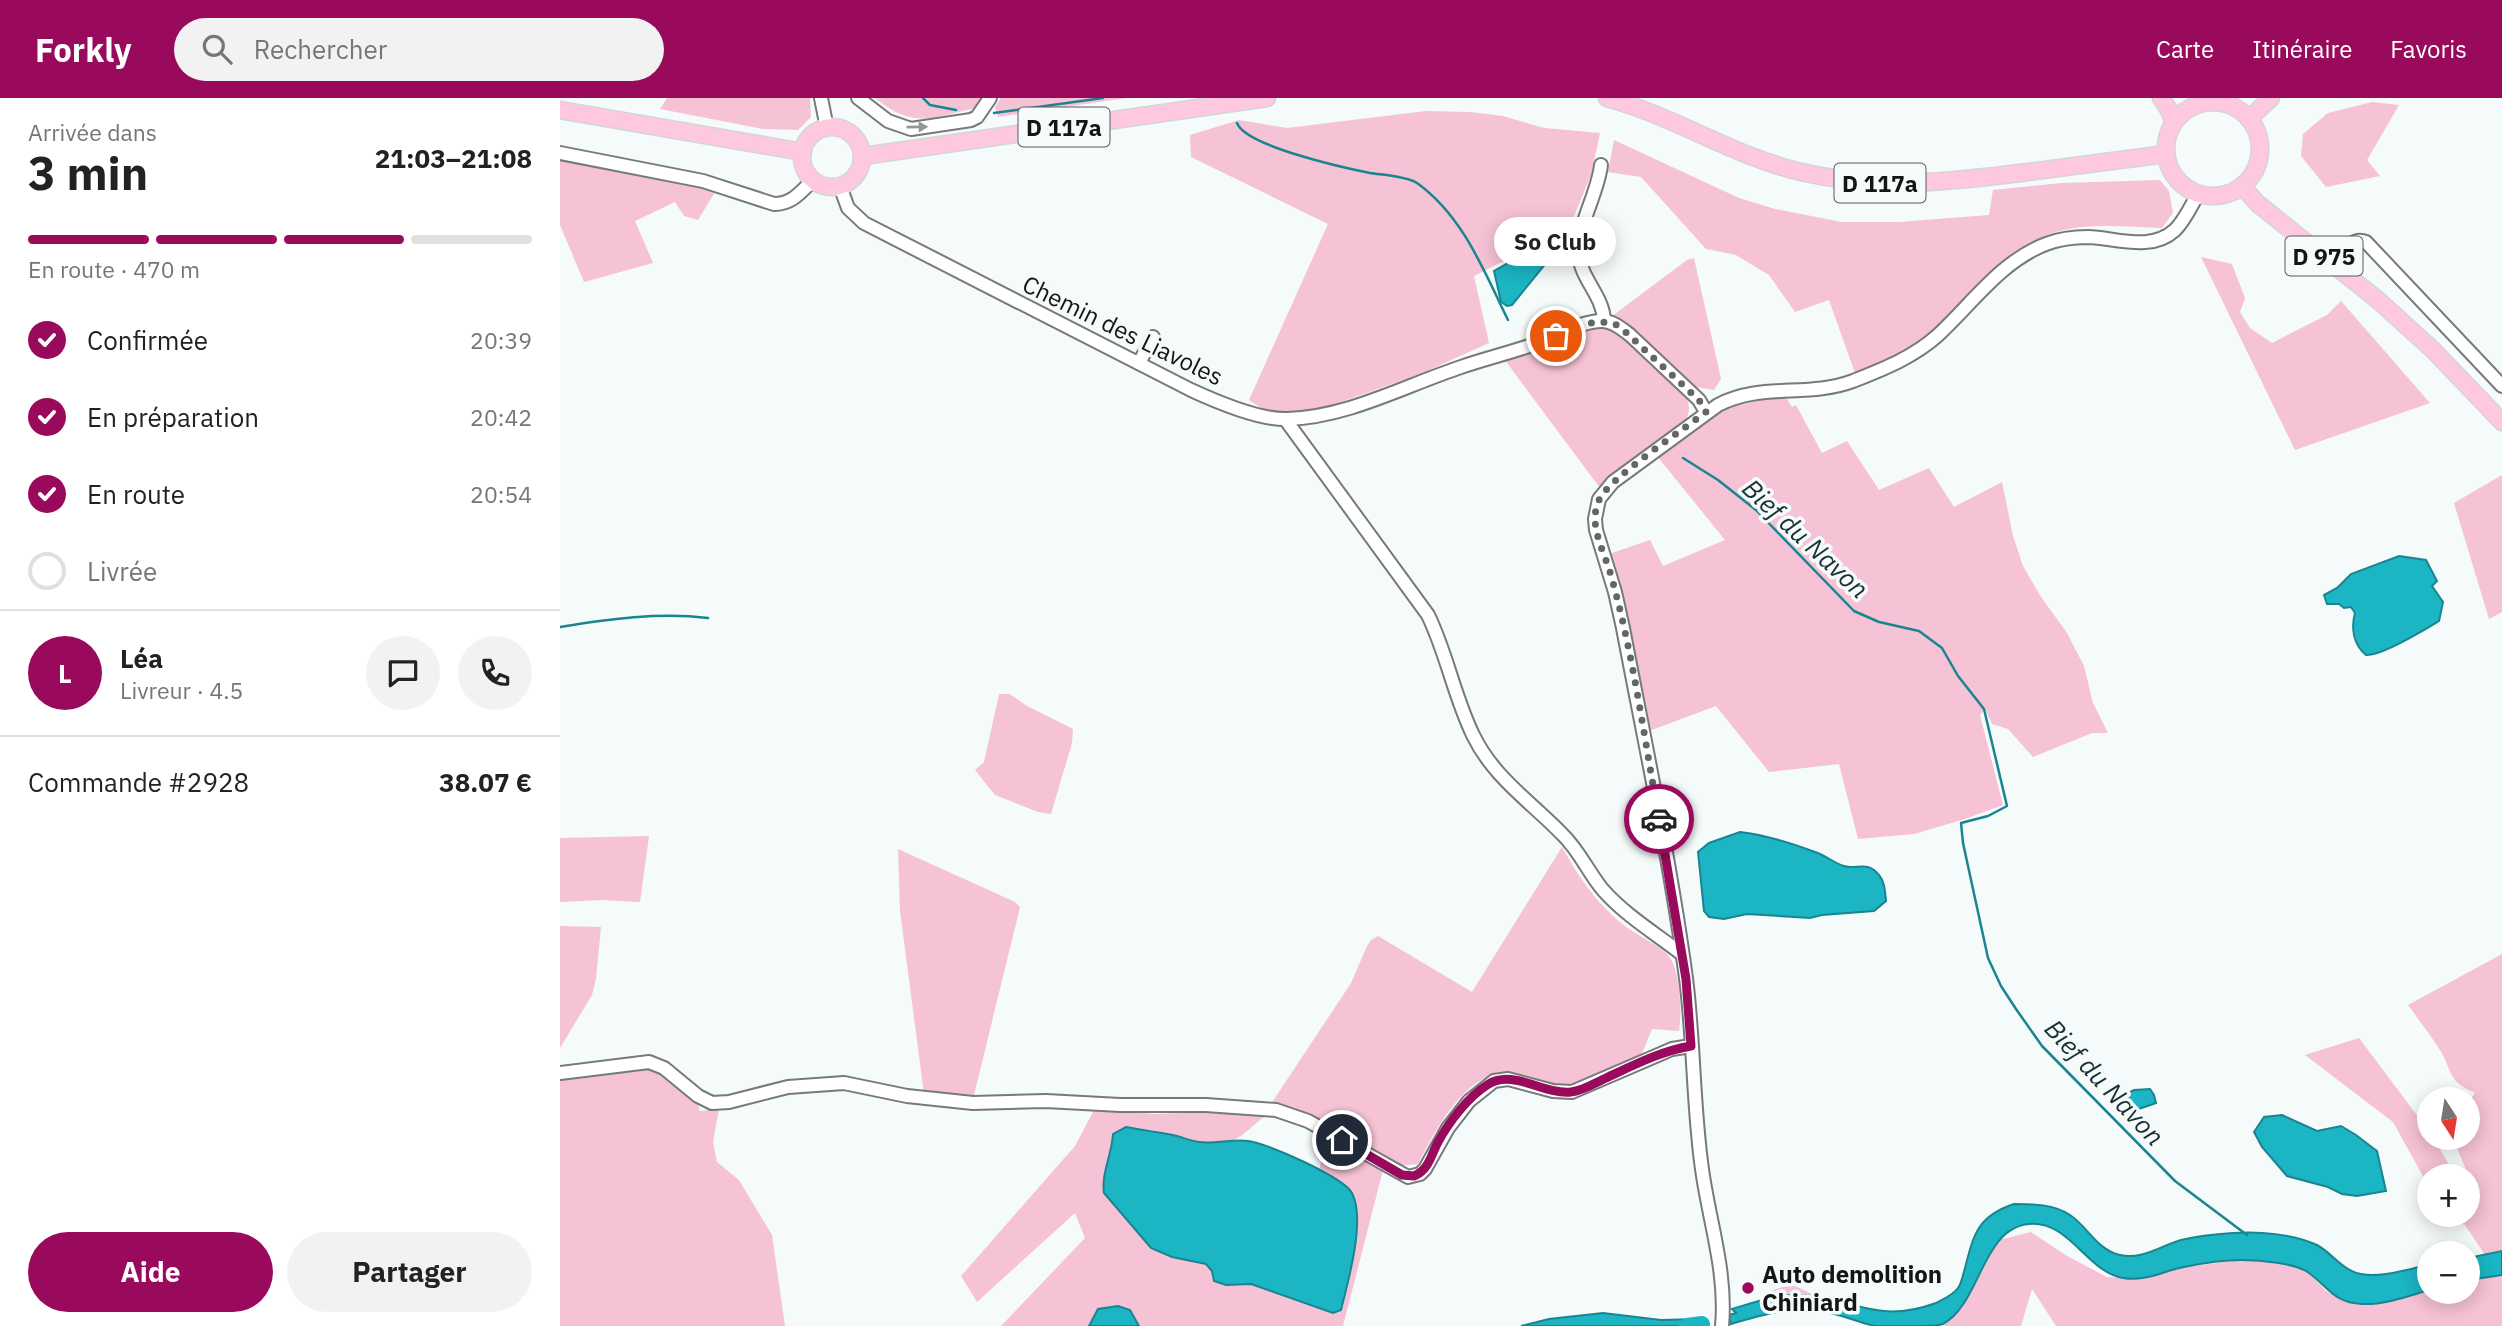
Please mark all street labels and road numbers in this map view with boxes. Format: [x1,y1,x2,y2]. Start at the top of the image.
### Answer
road number: D 117a [1018,108,1110,146]
road number: D 117a [1834,164,1926,202]
road number: D 975 [2286,237,2362,276]
street label: Chemin des Liavoles [1017,268,1229,392]

